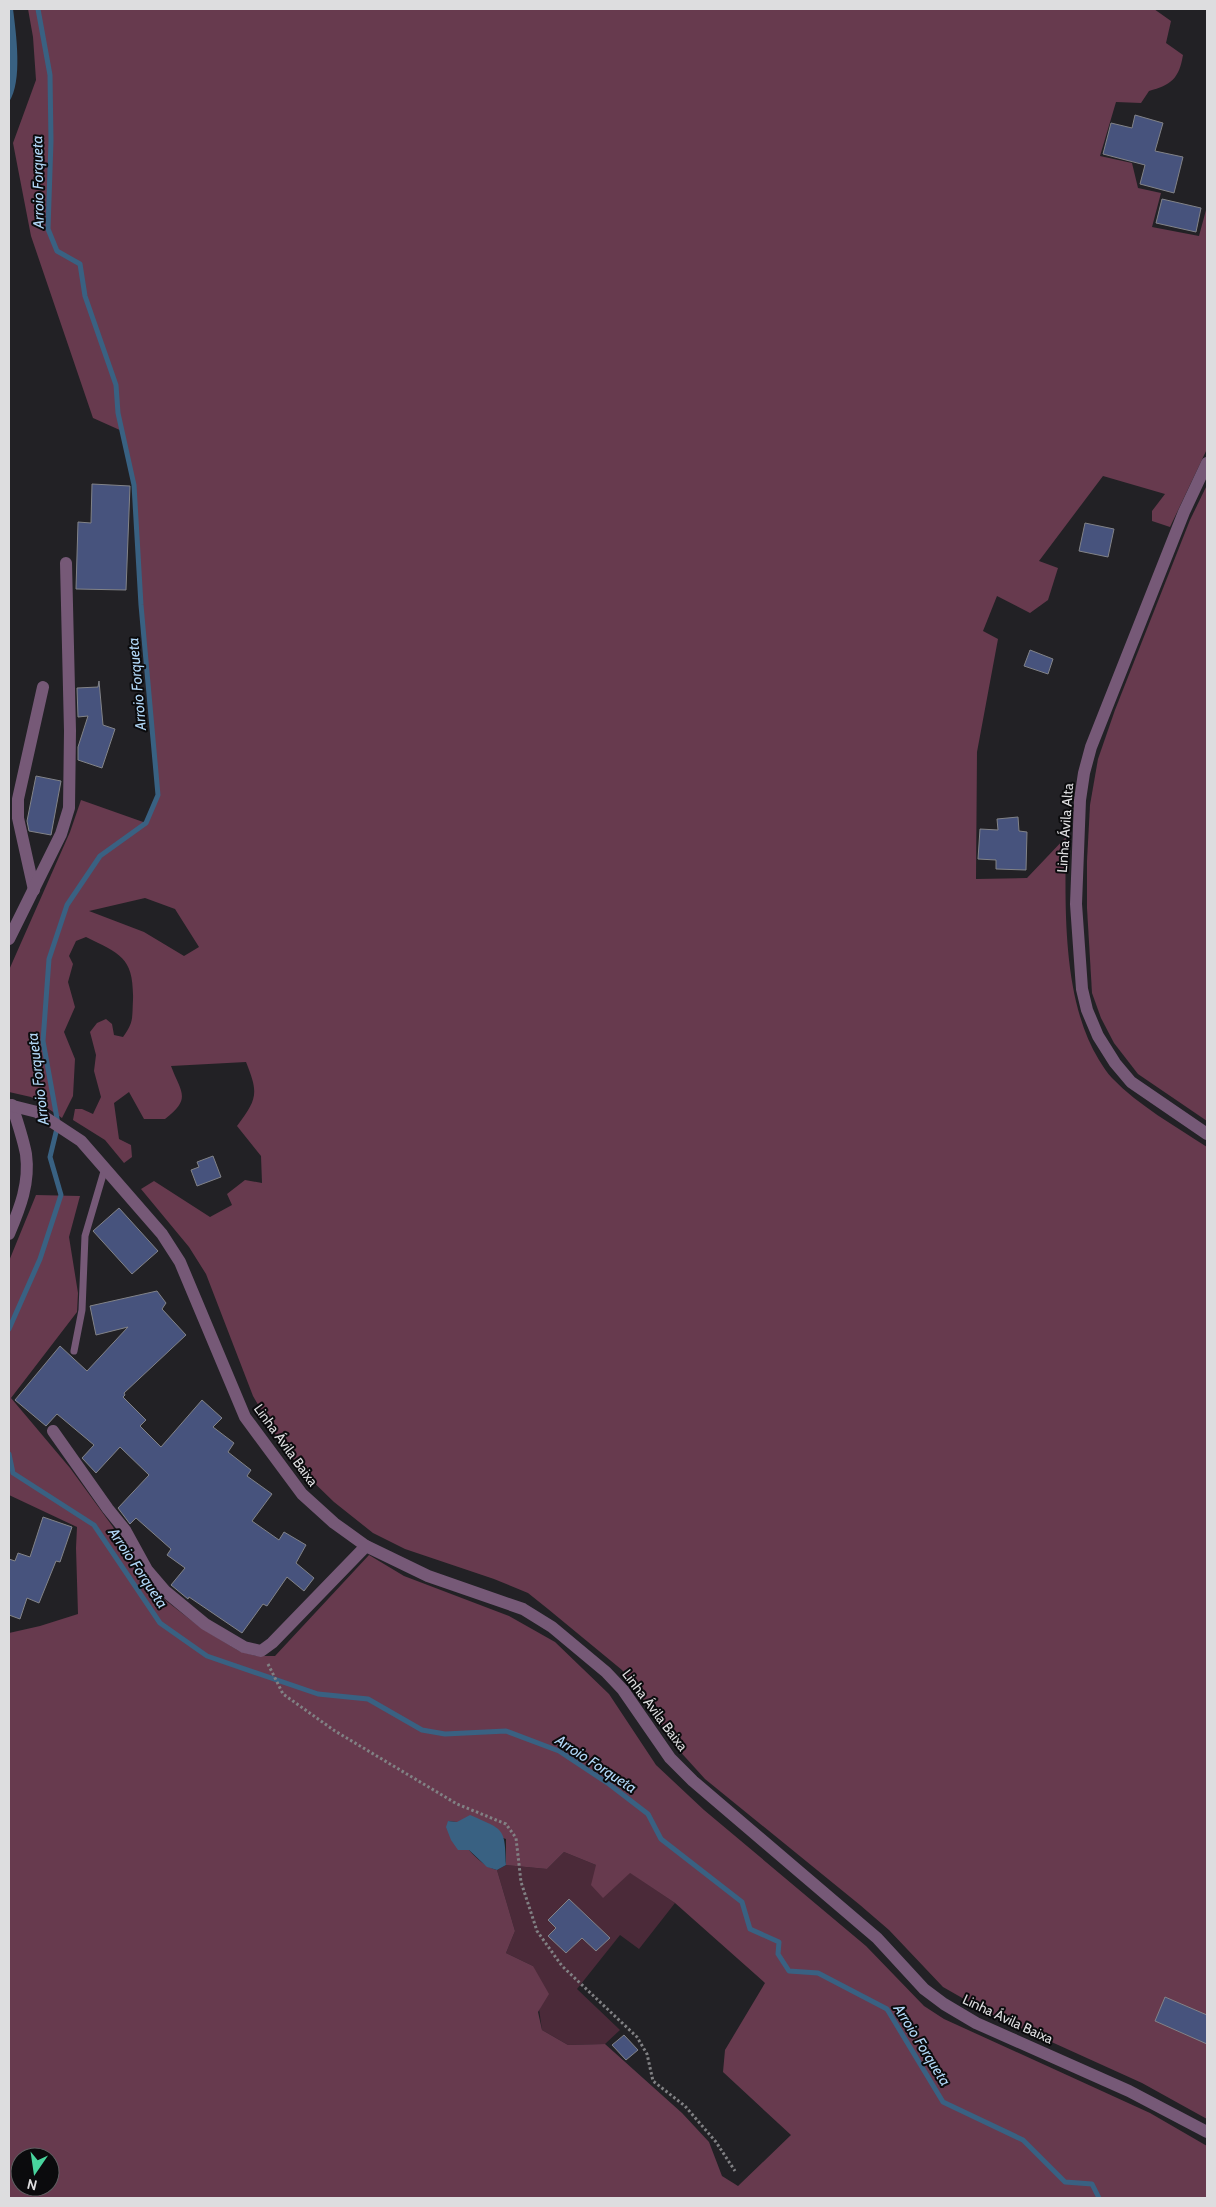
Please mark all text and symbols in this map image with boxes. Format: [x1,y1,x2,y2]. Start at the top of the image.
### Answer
water label: Arroio Forqueta [28,135,48,230]
water label: Arroio Forqueta [124,637,150,732]
street label: Linha Ávila Alta [1053,782,1077,873]
water label: Arroio Forqueta [23,1032,53,1127]
street label: Linha Ávila Baixa [250,1400,322,1490]
water label: Arroio Forqueta [104,1524,171,1612]
street label: Linha Ávila Baixa [618,1666,692,1755]
water label: Arroio Forqueta [551,1731,640,1797]
street label: Linha Ávila Baixa [960,1990,1056,2048]
water label: Arroio Forqueta [889,2000,954,2089]
north arrow [10,2147,60,2197]
text: N [25,2175,39,2195]

